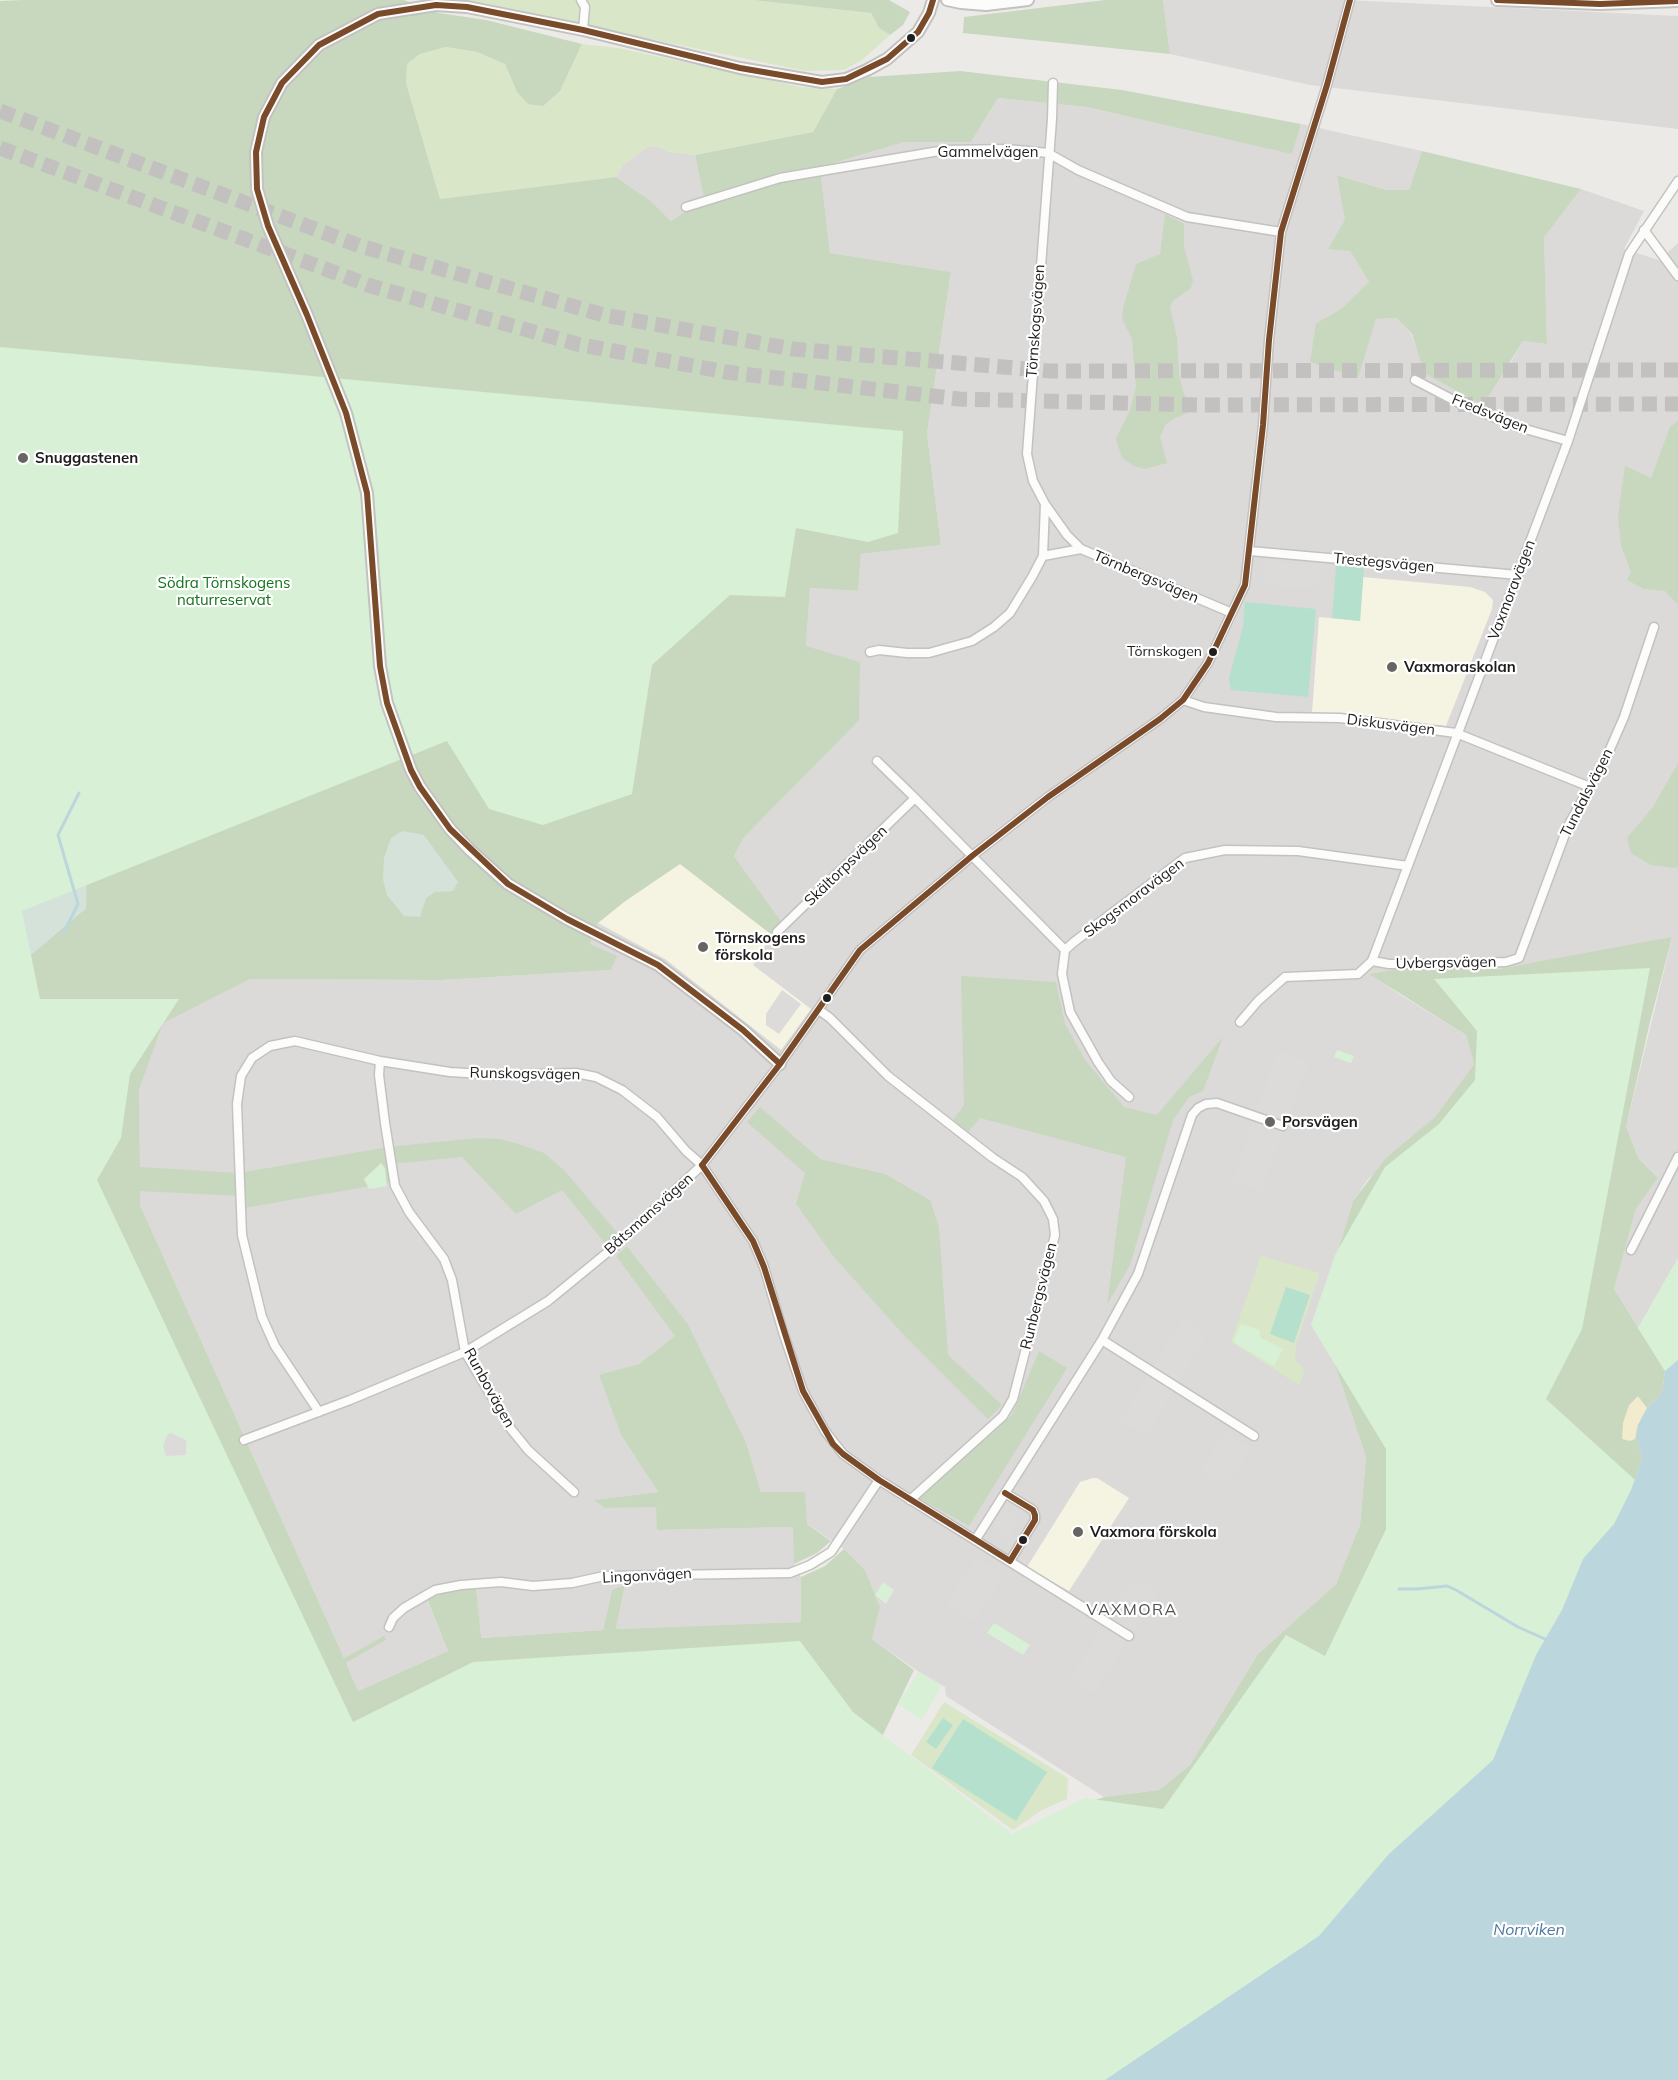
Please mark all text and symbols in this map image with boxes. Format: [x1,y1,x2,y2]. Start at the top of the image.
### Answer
unlabelled marker [905,32,917,44]
street label: Gammelvägen [938,143,1038,161]
street label: Törnskogsvägen [1023,264,1049,378]
street label: Fredsvägen [1449,390,1531,438]
place label: Snuggastenen [35,449,138,467]
marker: Snuggastenen [16,451,30,465]
street label: Vaxmoravägen [1485,537,1539,643]
street label: Törnbergsvägen [1091,547,1201,607]
street label: Trestegsvägen [1333,550,1435,576]
park label: Södra Törnskogens naturreservat [158,574,290,609]
place label: Törnskogen [1127,644,1202,660]
marker: Törnskogen [1207,646,1219,658]
place label: Vaxmoraskolan [1404,658,1516,676]
marker: Vaxmoraskolan [1385,660,1399,674]
street label: Diskusvägen [1346,711,1436,739]
street label: Tundalsvägen [1557,746,1617,840]
street label: Skältorpsvägen [801,822,891,910]
street label: Skogsmoravägen [1080,854,1188,942]
place label: Törnskogens förskola [715,929,806,964]
marker: Törnskogens förskola [696,940,710,954]
street label: Uvbergsvägen [1395,953,1497,973]
unlabelled marker [821,992,833,1004]
street label: Runskogsvägen [470,1064,580,1084]
place label: Porsvägen [1282,1113,1358,1131]
marker: Porsvägen [1263,1115,1277,1129]
street label: Båtsmansvägen [601,1169,697,1259]
street label: Runbergsvägen [1017,1241,1061,1351]
street label: Runbovägen [460,1345,518,1431]
place label: Vaxmora förskola [1090,1523,1217,1541]
marker: Vaxmora förskola [1071,1525,1085,1539]
unlabelled marker [1017,1534,1029,1546]
street label: Lingonvägen [602,1565,692,1587]
district label: VAXMORA [1086,1600,1178,1620]
water label: Norrviken [1493,1920,1565,1940]

